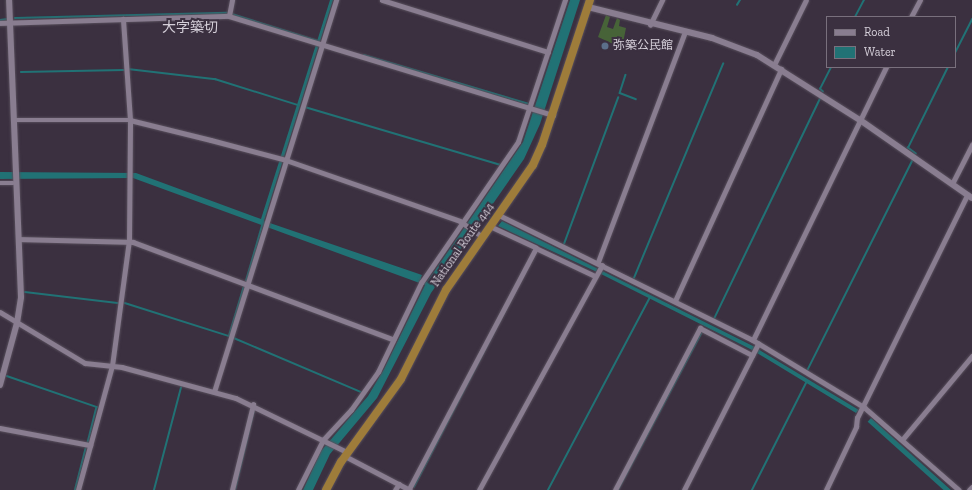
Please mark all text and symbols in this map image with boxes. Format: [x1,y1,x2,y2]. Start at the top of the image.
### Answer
legend [826,16,956,68]
district label: 大字築切 [162,20,218,36]
text: Road [864,25,890,39]
place label: 弥築公民館 [613,39,673,53]
marker: 弥築公民館 [600,41,610,51]
text: Water [864,45,896,59]
street label: National Route 444 [429,200,497,290]

